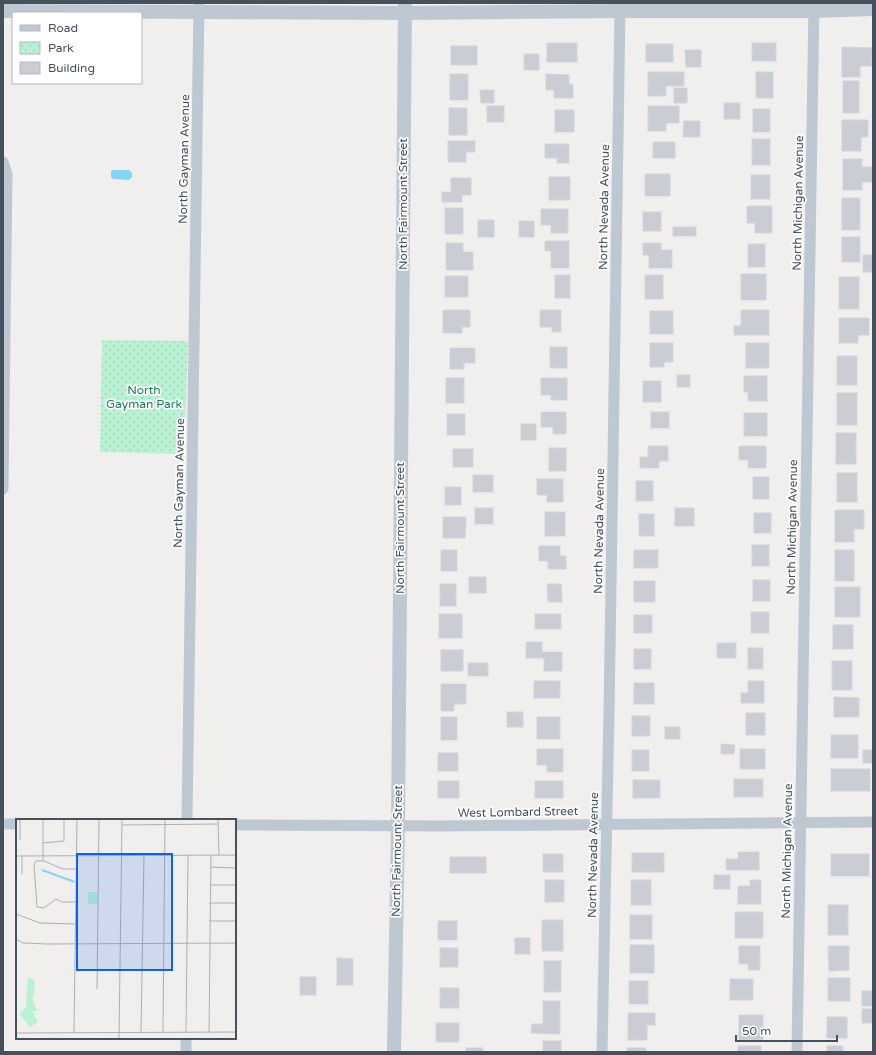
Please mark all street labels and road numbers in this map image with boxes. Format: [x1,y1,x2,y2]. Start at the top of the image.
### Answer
street label: North Gayman Avenue [176,94,192,224]
street label: North Michigan Avenue [790,135,806,271]
street label: North Fairmount Street [396,138,410,270]
street label: North Nevada Avenue [596,144,612,270]
street label: North Gayman Avenue [171,418,187,548]
street label: North Michigan Avenue [784,459,800,595]
street label: North Fairmount Street [393,462,407,594]
street label: North Nevada Avenue [591,468,607,594]
street label: North Michigan Avenue [779,783,795,919]
street label: North Fairmount Street [389,785,405,917]
street label: North Nevada Avenue [585,792,601,918]
street label: West Lombard Street [458,804,579,820]

